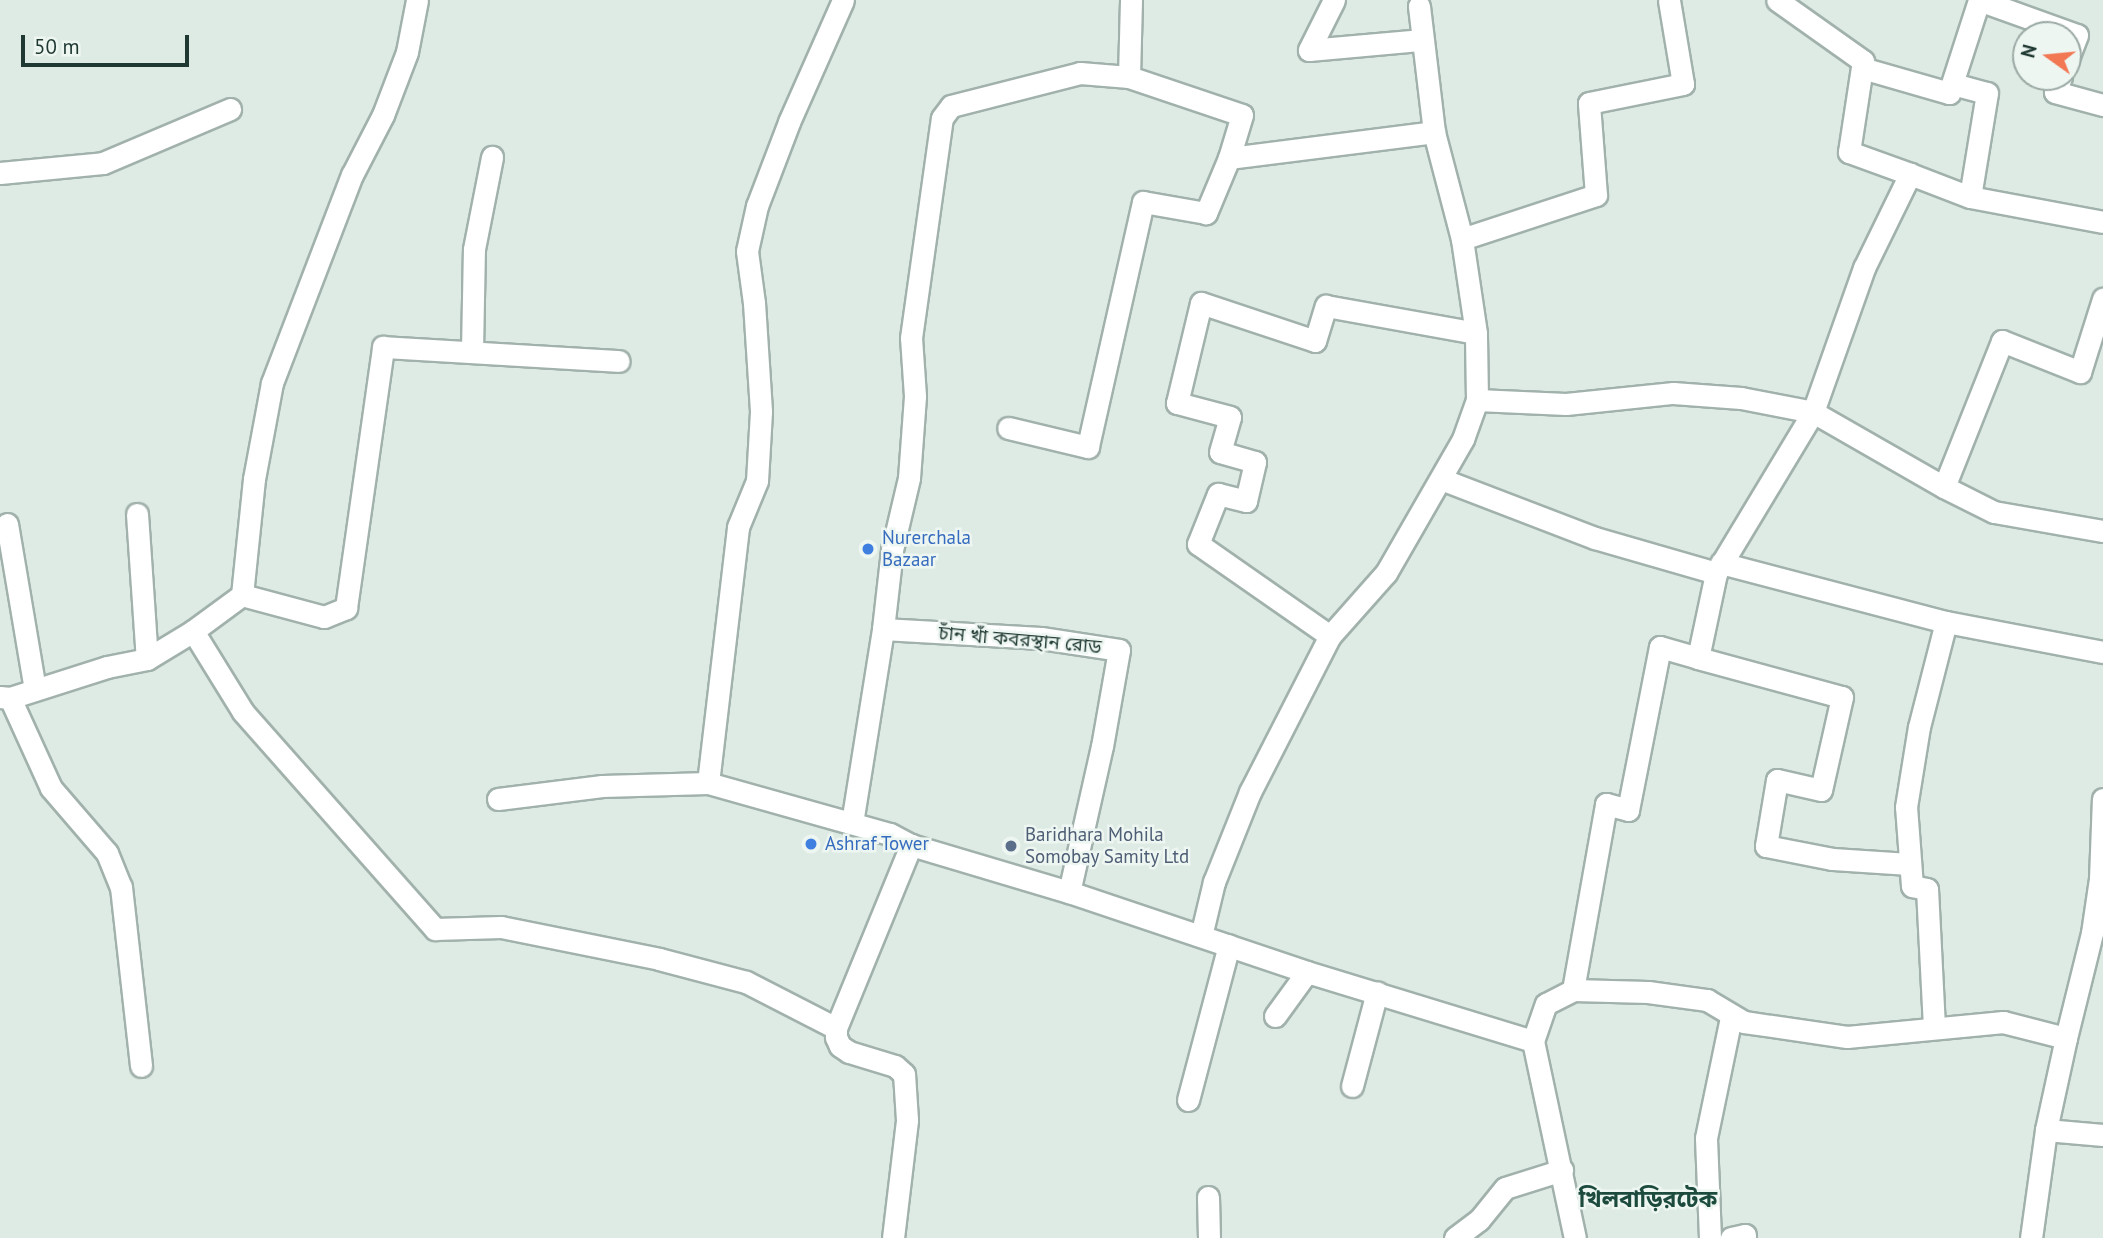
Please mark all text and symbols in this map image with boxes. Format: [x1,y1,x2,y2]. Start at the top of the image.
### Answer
scale bar [24,21,192,65]
north arrow [2012,21,2082,91]
text: 50 m [34,33,80,60]
text: N [2015,42,2042,60]
place label: Nurerchala Bazaar [882,527,971,571]
marker: Nurerchala Bazaar [860,541,876,557]
street label: চাঁন খাঁ কবরস্থান রোড [938,622,1102,658]
place label: Baridhara Mohila Somobay Samity Ltd [1025,824,1191,868]
place label: Ashraf Tower [825,833,929,855]
marker: Ashraf Tower [803,836,819,852]
marker: Baridhara Mohila Somobay Samity Ltd [1003,838,1019,854]
district label: খিলবাড়িরটেক [1579,1185,1717,1213]

